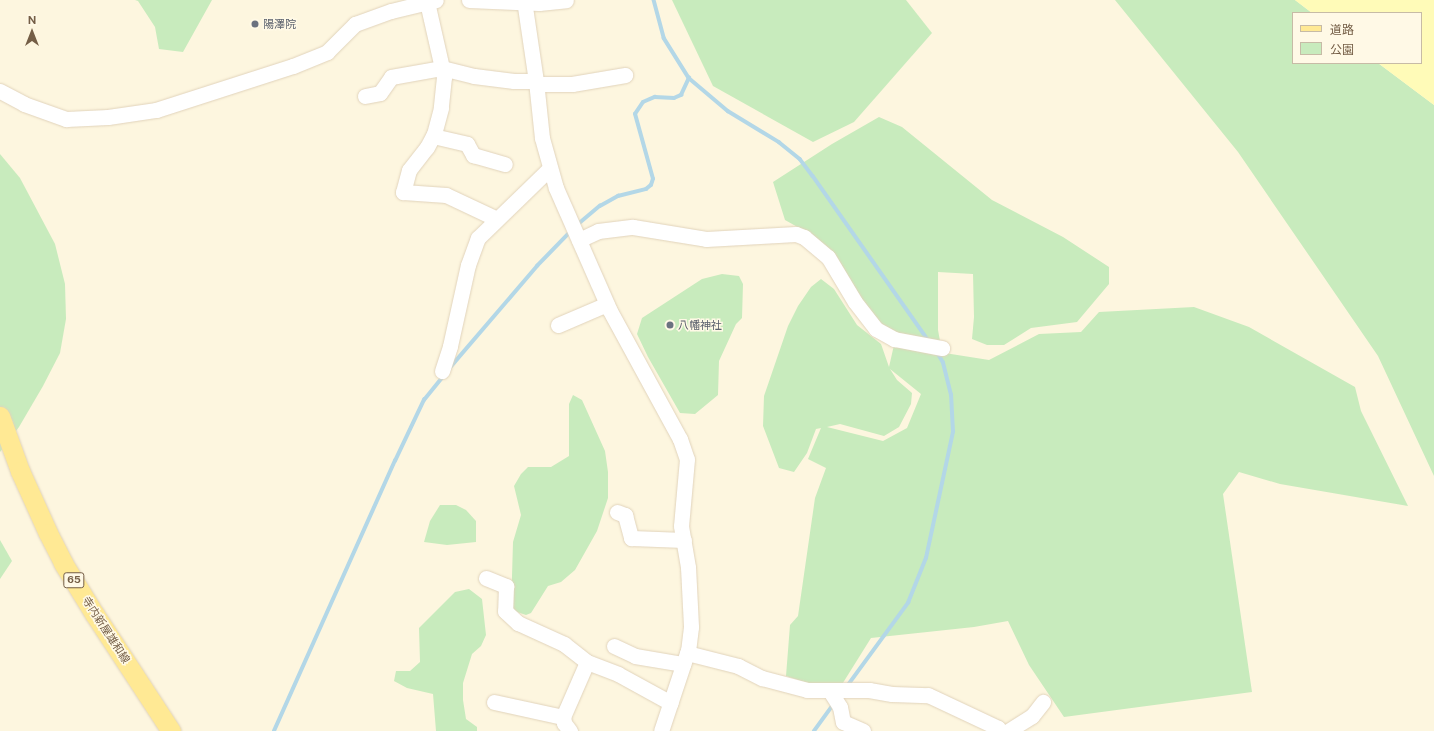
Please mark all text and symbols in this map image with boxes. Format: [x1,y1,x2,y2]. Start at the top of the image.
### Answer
north arrow [12,12,52,52]
legend [1292,12,1422,64]
text: N [28,14,36,26]
place label: 陽澤院 [263,17,296,31]
marker: 陽澤院 [250,19,260,29]
text: 道路 [1330,23,1354,37]
text: 公園 [1330,43,1354,57]
place label: 八幡神社 [678,318,722,332]
marker: 八幡神社 [665,320,675,330]
road number: 65 [63,572,85,588]
street label: 寺内新屋雄和線 [79,594,133,666]

